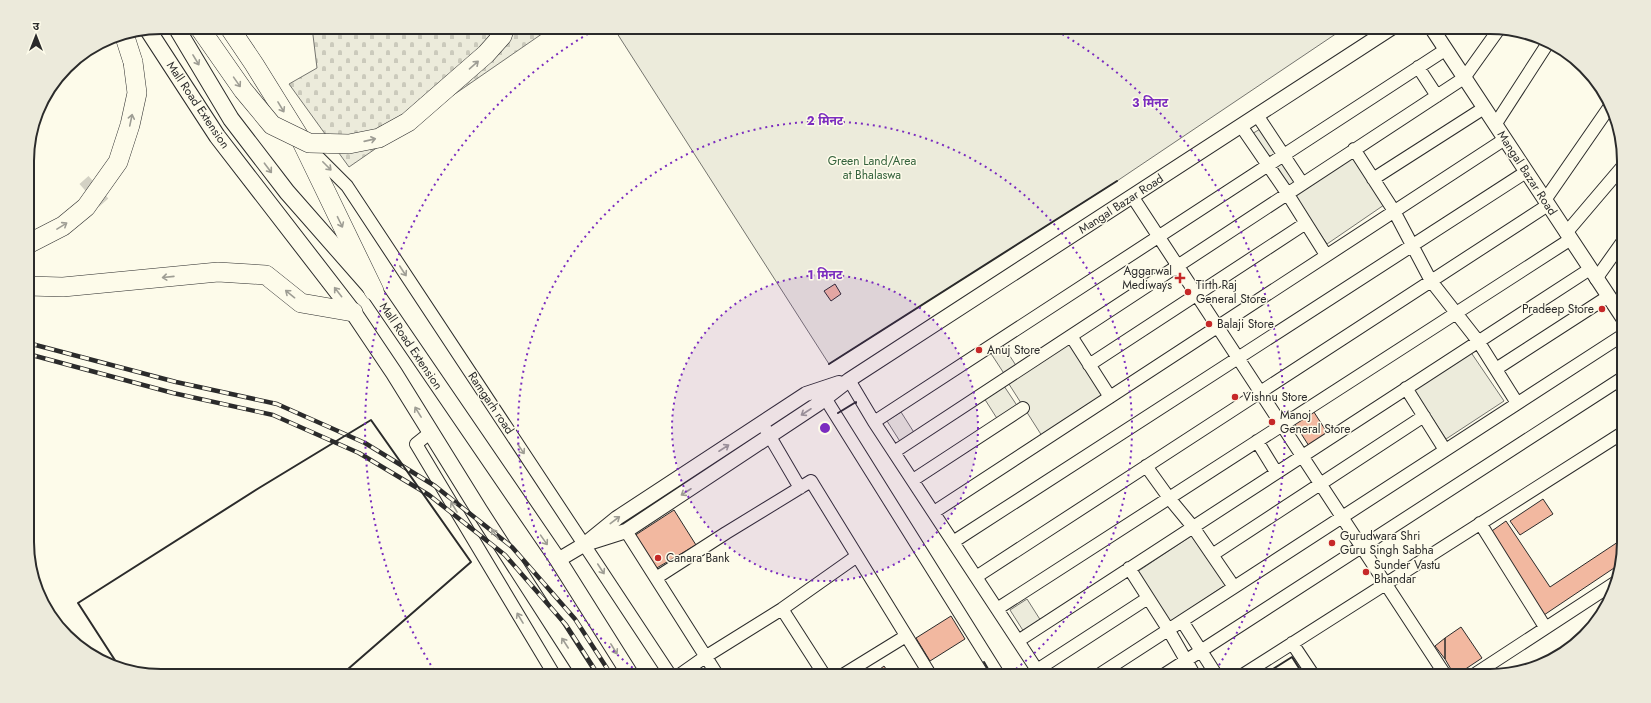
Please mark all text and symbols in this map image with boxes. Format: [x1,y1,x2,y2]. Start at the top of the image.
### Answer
north arrow [16,16,56,56]
text: उ [33,18,40,34]
one-way arrow [192,54,200,66]
street label: Mall Road Extension [162,58,234,152]
one-way arrow [469,60,480,69]
one-way arrow [233,76,241,87]
text: 3 मिनट [1132,94,1169,112]
one-way arrow [277,101,285,113]
text: 2 मिनट [807,112,844,130]
one-way arrow [128,114,136,127]
street label: Mangal Bazar Road [1493,127,1561,219]
one-way arrow [363,135,376,143]
park label: Green Land/Area at Bhalaswa [828,152,917,184]
one-way arrow [322,161,332,171]
one-way arrow [264,163,273,174]
street label: Mangal Bazar Road [1075,170,1167,238]
one-way arrow [337,216,344,228]
one-way arrow [56,222,67,230]
place label: Aggarwal Mediways [1122,262,1172,294]
one-way arrow [399,265,407,276]
text: 1 मिनट [808,266,843,284]
one-way arrow [162,273,175,280]
marker: Aggarwal Mediways [1175,273,1185,283]
place label: Tirth Raj General Store [1196,276,1266,308]
one-way arrow [334,287,342,298]
marker: Tirth Raj General Store [1183,287,1193,297]
one-way arrow [285,290,296,298]
street label: Mall Road Extension [375,299,447,393]
place label: Pradeep Store [1522,300,1594,318]
marker: Pradeep Store [1597,304,1607,314]
place label: Balaji Store [1217,315,1274,333]
marker: Balaji Store [1204,319,1214,329]
place label: Anuj Store [987,341,1040,359]
marker: Anuj Store [974,345,984,355]
street label: Ramgarh road [464,368,518,438]
place label: Vishnu Store [1243,388,1308,406]
marker: Vishnu Store [1230,392,1240,402]
one-way arrow [414,406,422,418]
place label: Manoj General Store [1280,406,1350,438]
one-way arrow [801,408,812,416]
marker: Manoj General Store [1267,417,1277,427]
centre of rings [818,421,832,435]
one-way arrow [517,443,525,454]
one-way arrow [718,444,729,452]
one-way arrow [681,488,692,496]
one-way arrow [449,501,457,513]
one-way arrow [610,515,621,524]
place label: Gurudwara Shri Guru Singh Sabha [1340,527,1434,559]
one-way arrow [490,528,498,540]
one-way arrow [540,534,548,545]
marker: Gurudwara Shri Guru Singh Sabha [1327,538,1337,548]
place label: Canara Bank [666,549,730,567]
marker: Canara Bank [653,553,663,563]
place label: Sunder Vastu Bhandar [1374,556,1440,588]
one-way arrow [597,563,605,574]
marker: Sunder Vastu Bhandar [1361,567,1371,577]
one-way arrow [516,612,524,624]
one-way arrow [561,638,569,649]
one-way arrow [611,643,619,655]

